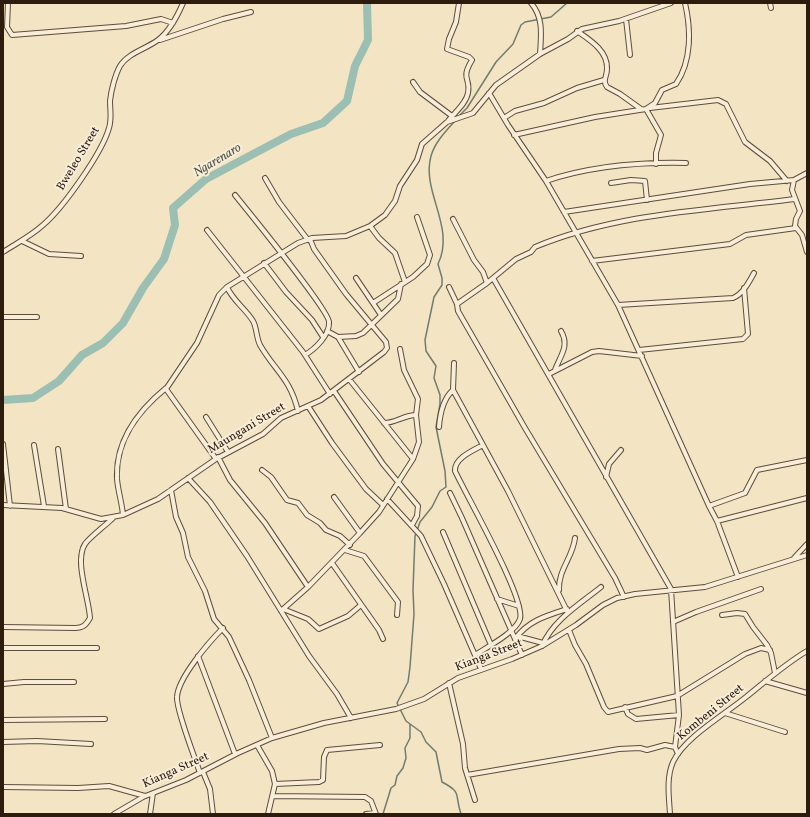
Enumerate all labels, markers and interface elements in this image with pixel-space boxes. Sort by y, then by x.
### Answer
street label: Bweleo Street [54,125,104,193]
water label: Ngarenaro [191,141,245,181]
street label: Maungani Street [206,400,288,458]
street label: Kianga Street [453,637,525,675]
street label: Kombeni Street [675,682,747,744]
street label: Kianga Street [141,750,211,792]

